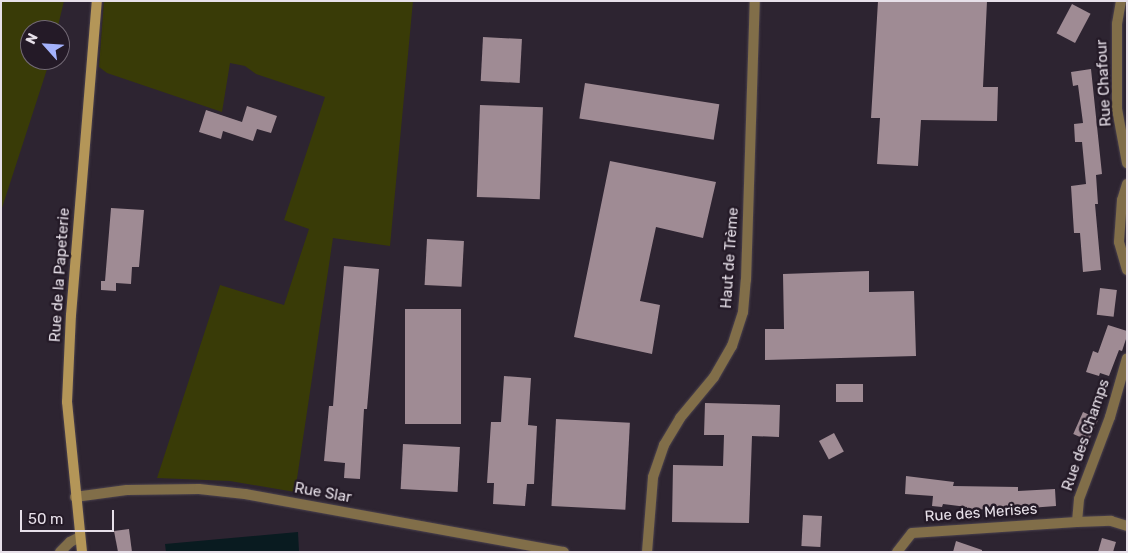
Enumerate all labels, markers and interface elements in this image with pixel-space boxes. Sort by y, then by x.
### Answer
north arrow [20,20,70,70]
text: N [22,30,42,47]
street label: Rue Chafour [1093,39,1115,127]
street label: Rue de la Papeterie [46,207,74,343]
street label: Haut de Trème [717,207,743,309]
street label: Rue des Champs [1058,377,1114,493]
street label: Rue Slar [293,479,353,507]
scale bar [22,500,116,532]
street label: Rue des Merises [924,500,1038,526]
text: 50 m [28,510,63,528]

